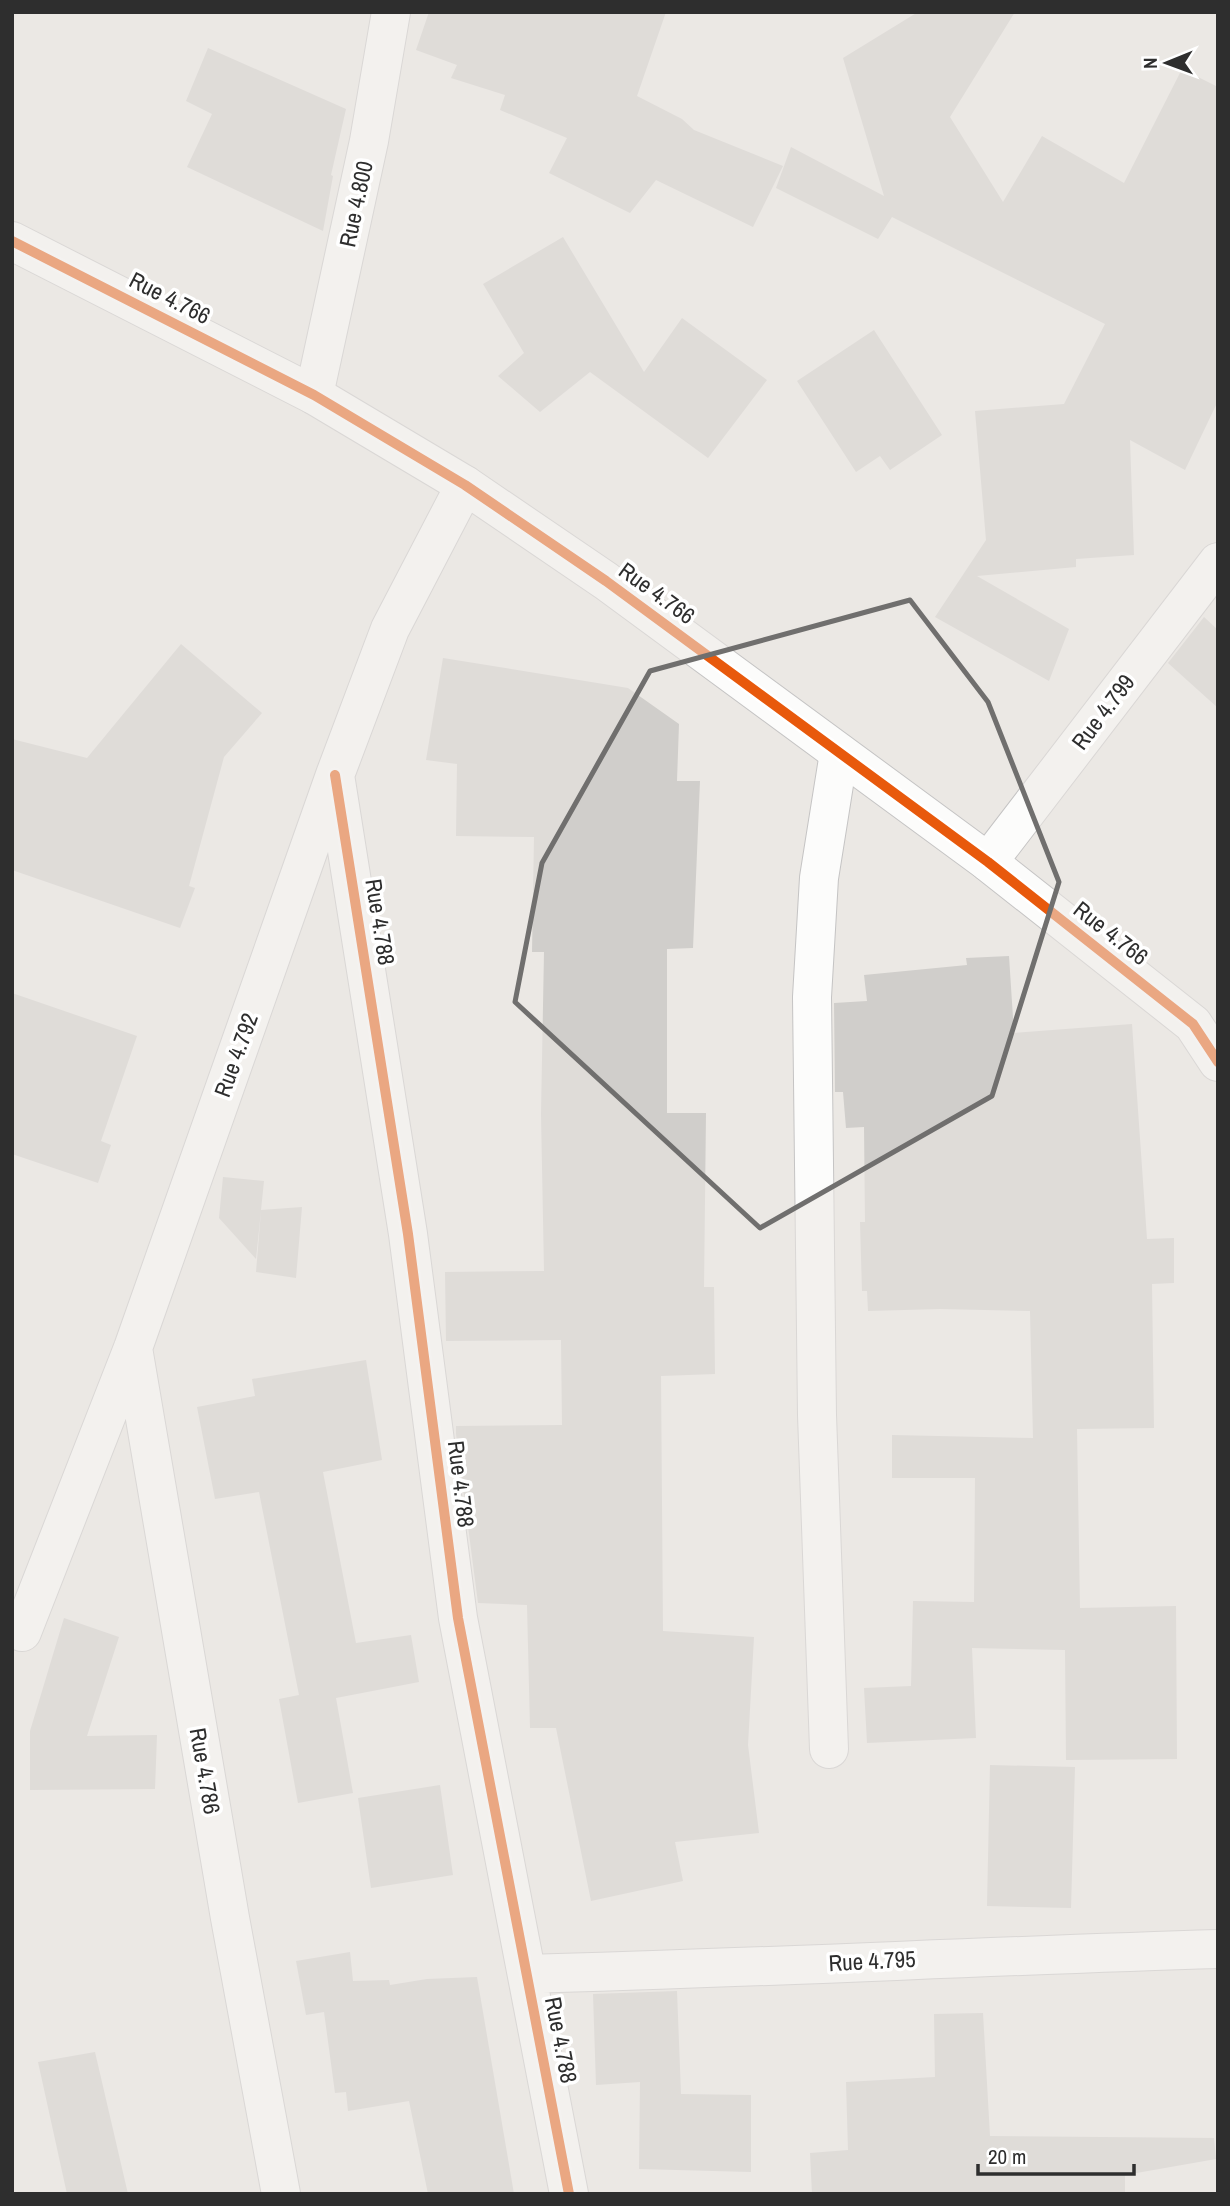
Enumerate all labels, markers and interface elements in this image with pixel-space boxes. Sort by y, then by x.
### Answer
north arrow [1132,28,1202,98]
text: N [1137,57,1163,69]
street label: Rue 4.800 [331,158,380,250]
street label: Rue 4.766 [124,264,216,331]
street label: Rue 4.766 [613,554,702,631]
street label: Rue 4.799 [1064,668,1141,756]
street label: Rue 4.788 [358,877,403,967]
street label: Rue 4.766 [1067,894,1155,972]
street label: Rue 4.792 [206,1009,265,1101]
street label: Rue 4.788 [441,1439,482,1529]
street label: Rue 4.786 [183,1725,228,1816]
street label: Rue 4.795 [828,1943,916,1978]
street label: Rue 4.788 [538,1994,585,2086]
scale bar [978,2132,1134,2176]
text: 20 m [988,2142,1026,2171]

